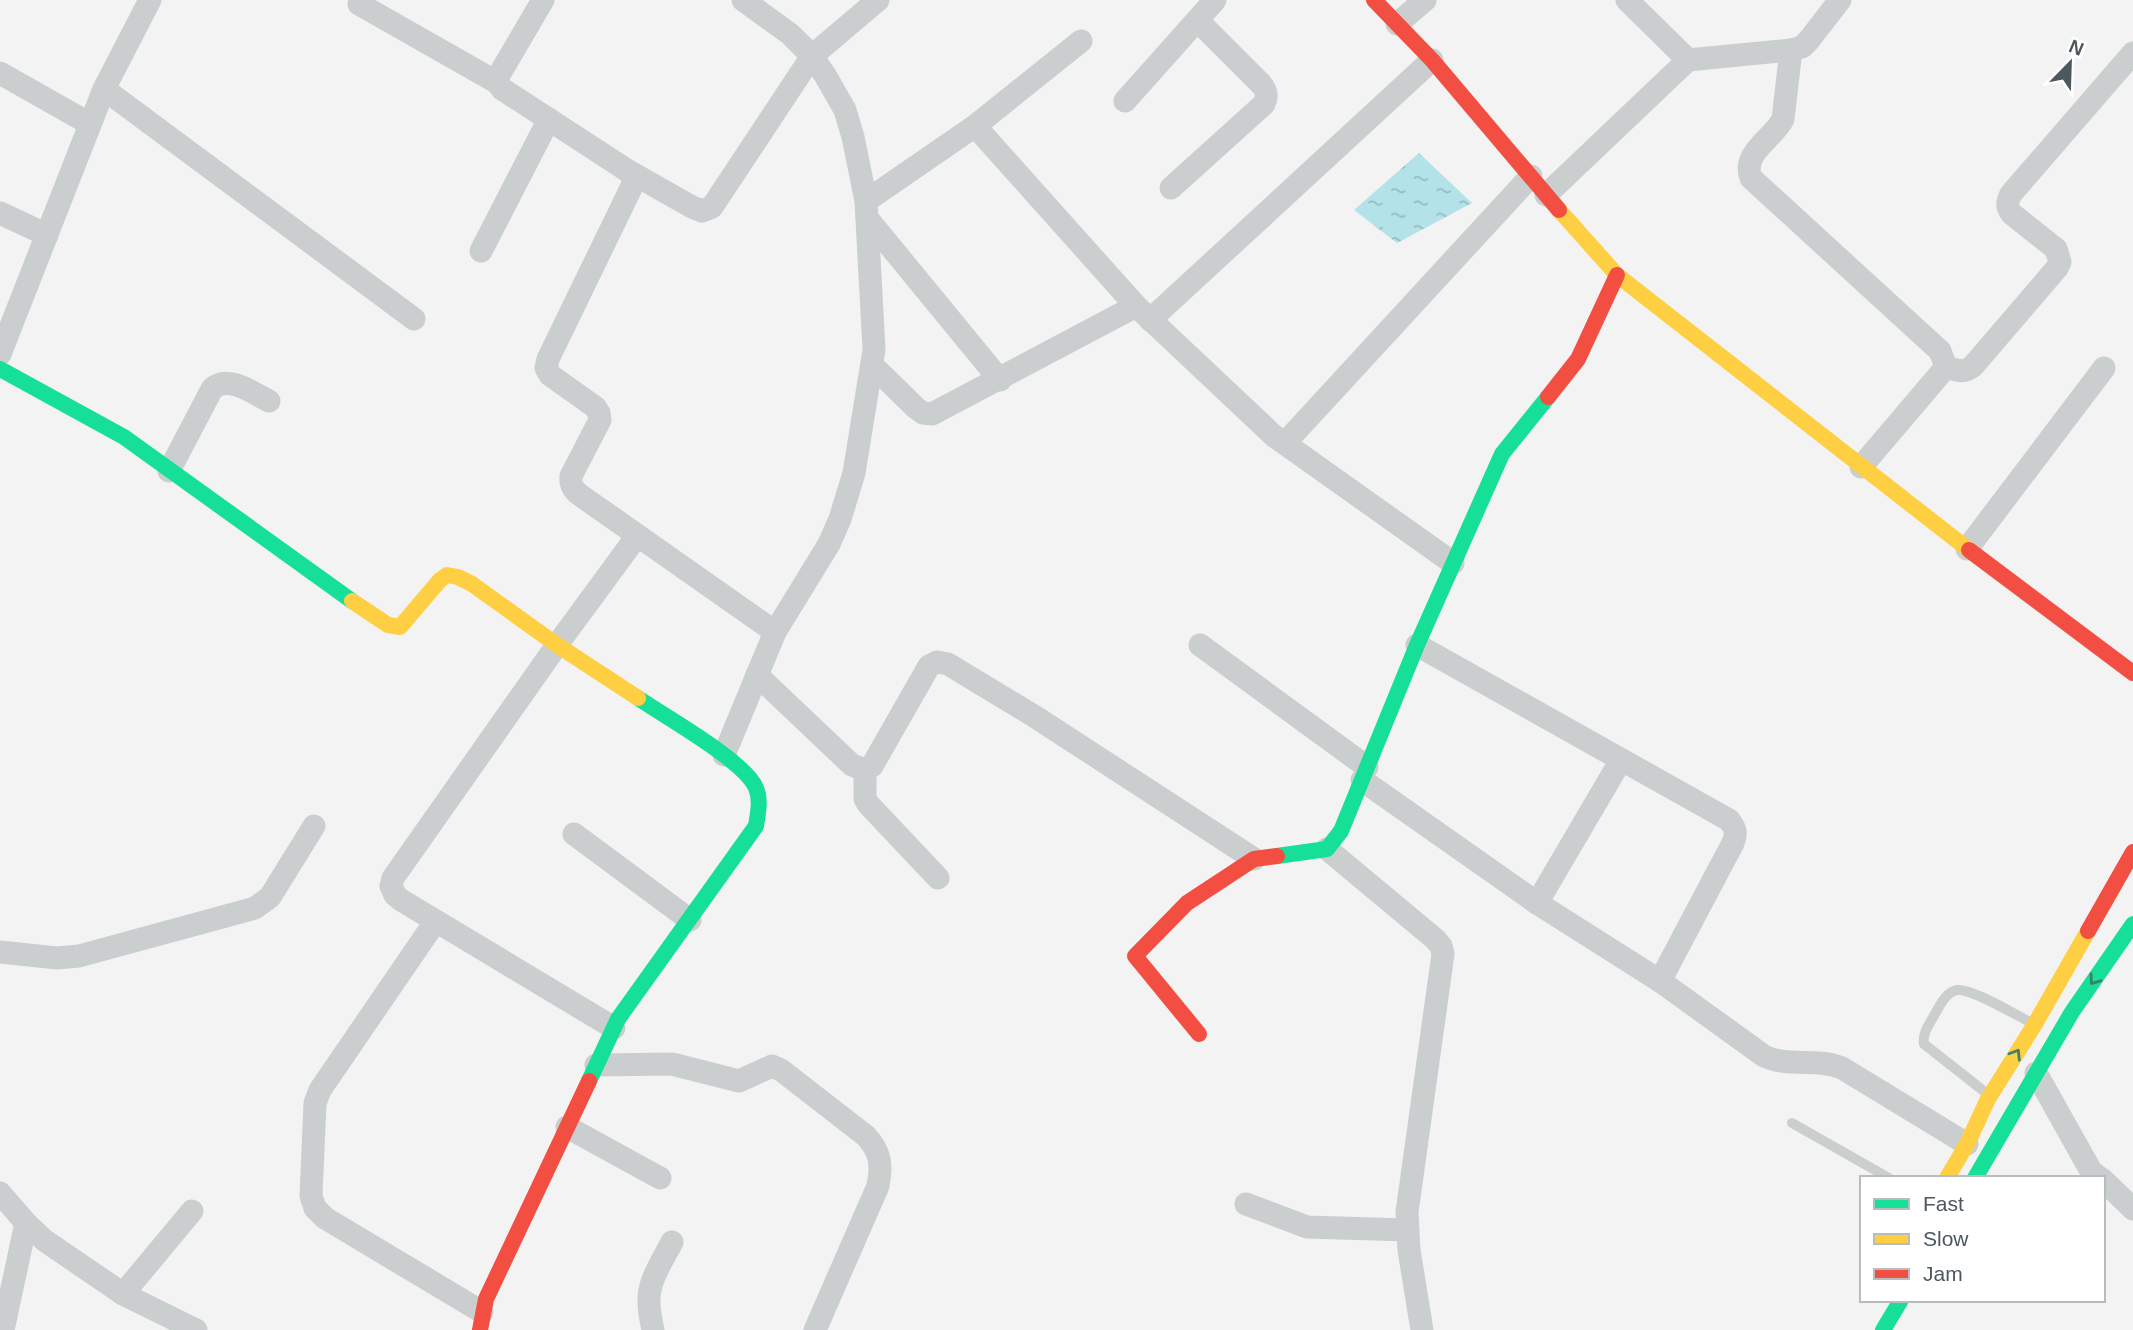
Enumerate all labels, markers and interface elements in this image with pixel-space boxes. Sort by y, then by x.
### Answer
north arrow [2035,28,2105,98]
text: N [2066,35,2087,60]
one-way arrow [2090,972,2102,985]
one-way arrow [2007,1049,2020,1062]
legend [1860,1176,2105,1302]
text: Fast [1923,1192,1964,1215]
text: Slow [1923,1227,1969,1250]
text: Jam [1923,1262,1963,1285]

